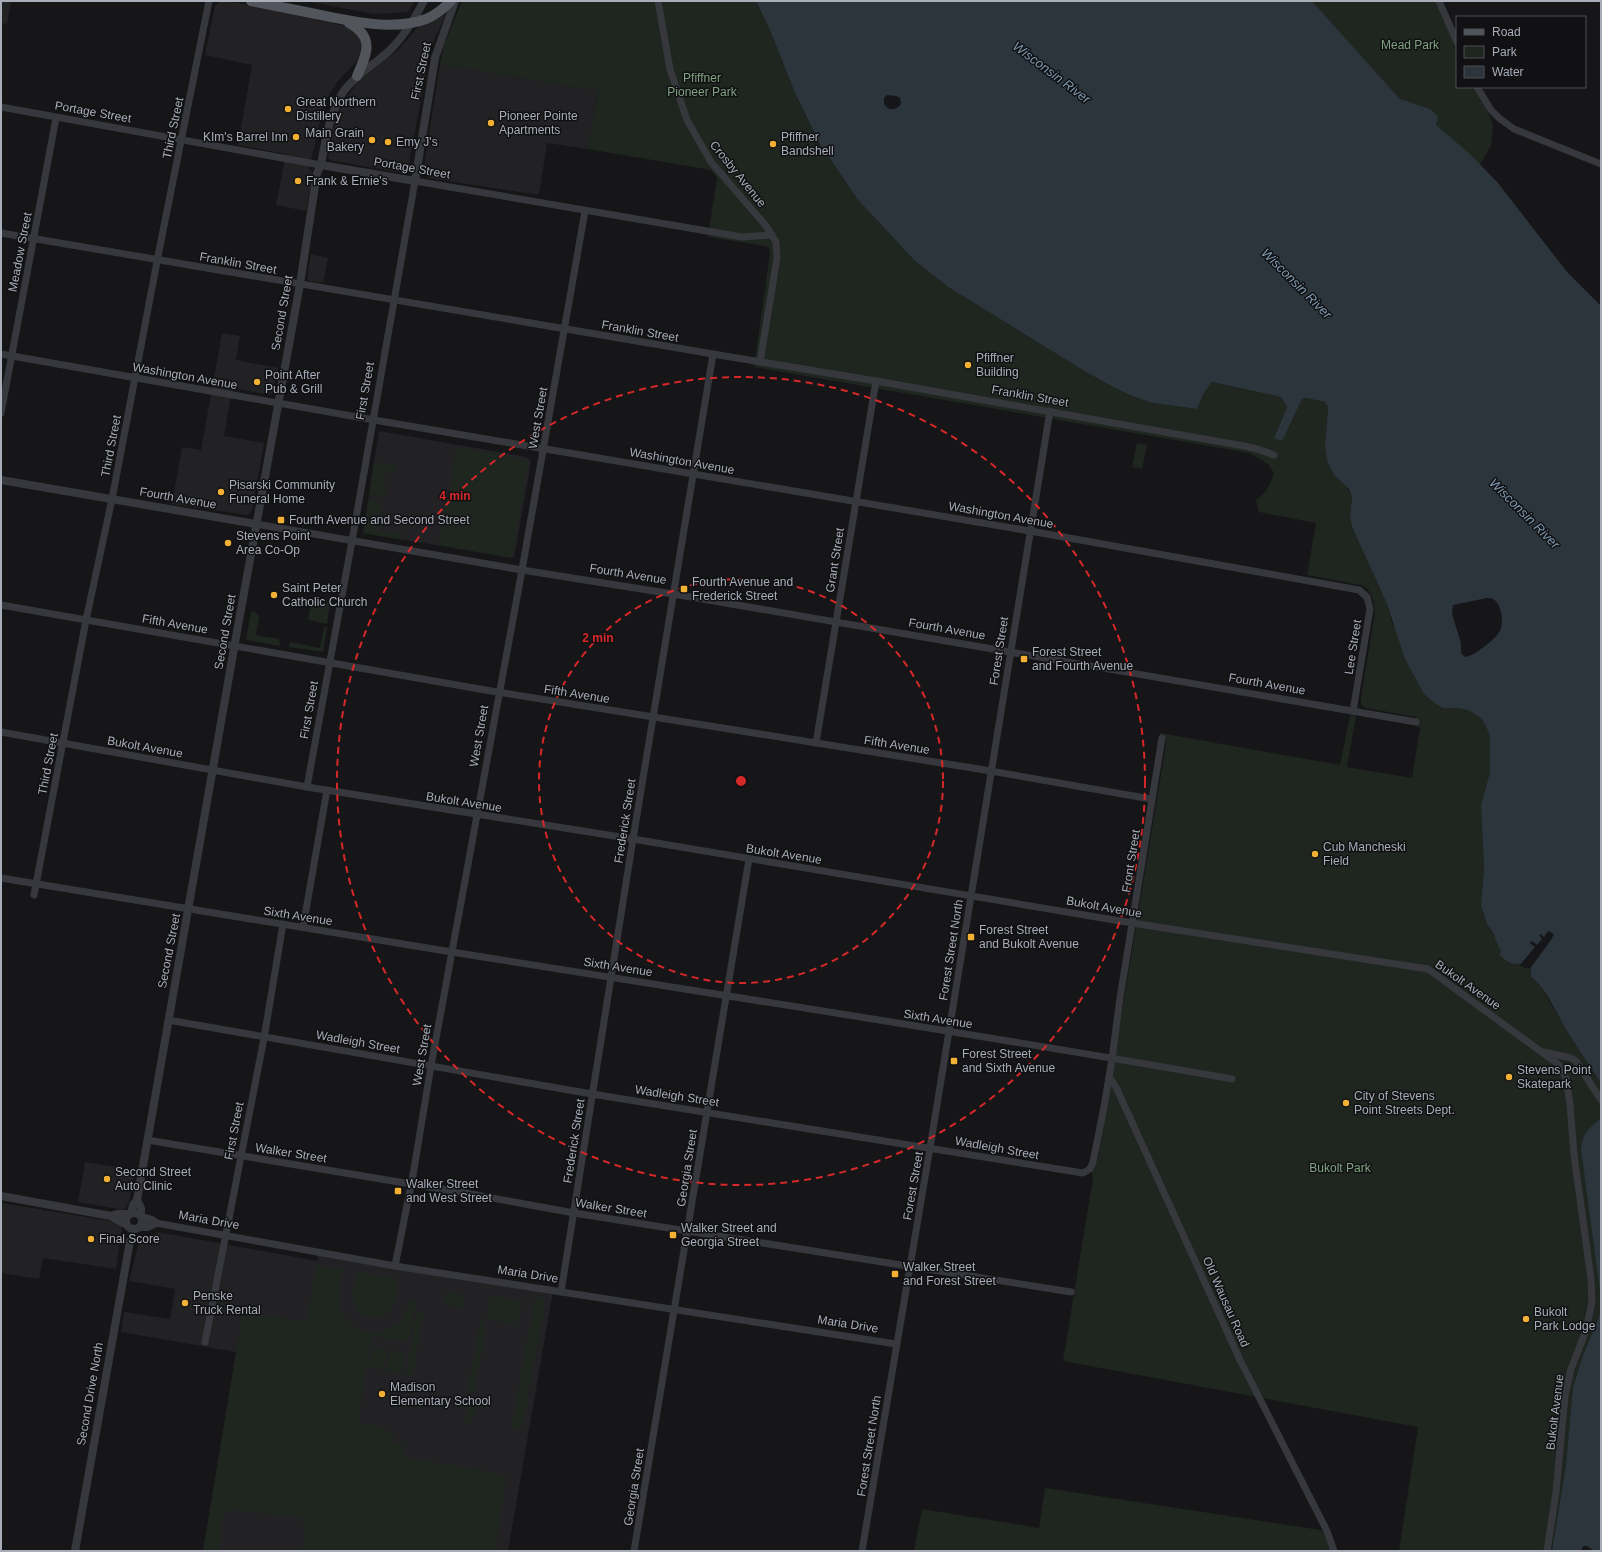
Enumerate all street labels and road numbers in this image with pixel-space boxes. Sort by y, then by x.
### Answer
street label: First Street [408,40,434,101]
street label: Third Street [160,95,187,160]
street label: Portage Street [54,98,133,126]
street label: Crosby Avenue [707,138,769,210]
street label: Portage Street [373,154,452,182]
street label: Meadow Street [5,210,35,293]
street label: Franklin Street [198,249,278,277]
street label: Second Street [269,274,296,352]
street label: Franklin Street [600,317,680,345]
street label: Washington Avenue [132,360,239,392]
street label: First Street [353,360,377,421]
street label: Franklin Street [990,382,1070,410]
street label: West Street [526,385,550,450]
street label: Third Street [98,413,124,478]
street label: Washington Avenue [629,445,736,477]
street label: Fourth Avenue [138,484,218,512]
street label: Washington Avenue [948,499,1055,531]
street label: Grant Street [823,526,847,593]
street label: Fourth Avenue [588,561,668,587]
street label: Second Street [212,593,239,671]
street label: Fifth Avenue [141,611,209,637]
street label: Fourth Avenue [907,615,987,643]
street label: Forest Street [987,615,1011,686]
street label: Lee Street [1342,618,1364,675]
street label: Fourth Avenue [1227,670,1307,698]
street label: First Street [297,679,321,740]
street label: Fifth Avenue [543,682,611,706]
street label: West Street [467,703,491,768]
street label: Third Street [35,731,61,796]
street label: Bukolt Avenue [106,733,184,761]
street label: Fifth Avenue [863,733,931,757]
street label: Frederick Street [611,777,639,864]
street label: Bukolt Avenue [425,789,503,815]
street label: Front Street [1119,828,1143,893]
street label: Bukolt Avenue [745,841,823,867]
street label: Bukolt Avenue [1065,893,1143,921]
street label: Forest Street North [936,899,966,1001]
street label: Sixth Avenue [262,904,334,928]
street label: Second Street [155,912,183,990]
street label: Sixth Avenue [582,955,654,979]
street label: Bukolt Avenue [1433,957,1504,1013]
street label: Sixth Avenue [902,1007,974,1031]
street label: West Street [410,1022,434,1087]
street label: Wadleigh Street [315,1028,402,1056]
street label: Wadleigh Street [634,1082,721,1110]
street label: Frederick Street [560,1097,588,1184]
street label: First Street [222,1100,247,1161]
street label: Georgia Street [674,1128,700,1208]
street label: Wadleigh Street [954,1134,1041,1162]
street label: Walker Street [254,1140,328,1166]
street label: Forest Street [900,1150,926,1221]
street label: Walker Street [574,1195,648,1221]
street label: Maria Drive [178,1208,241,1232]
street label: Old Wausau Road [1200,1255,1252,1349]
street label: Maria Drive [497,1262,560,1286]
street label: Maria Drive [817,1312,880,1336]
street label: Second Drive North [74,1341,106,1447]
street label: Bukolt Avenue [1543,1373,1567,1451]
street label: Forest Street North [854,1395,884,1497]
street label: Georgia Street [621,1447,647,1527]

